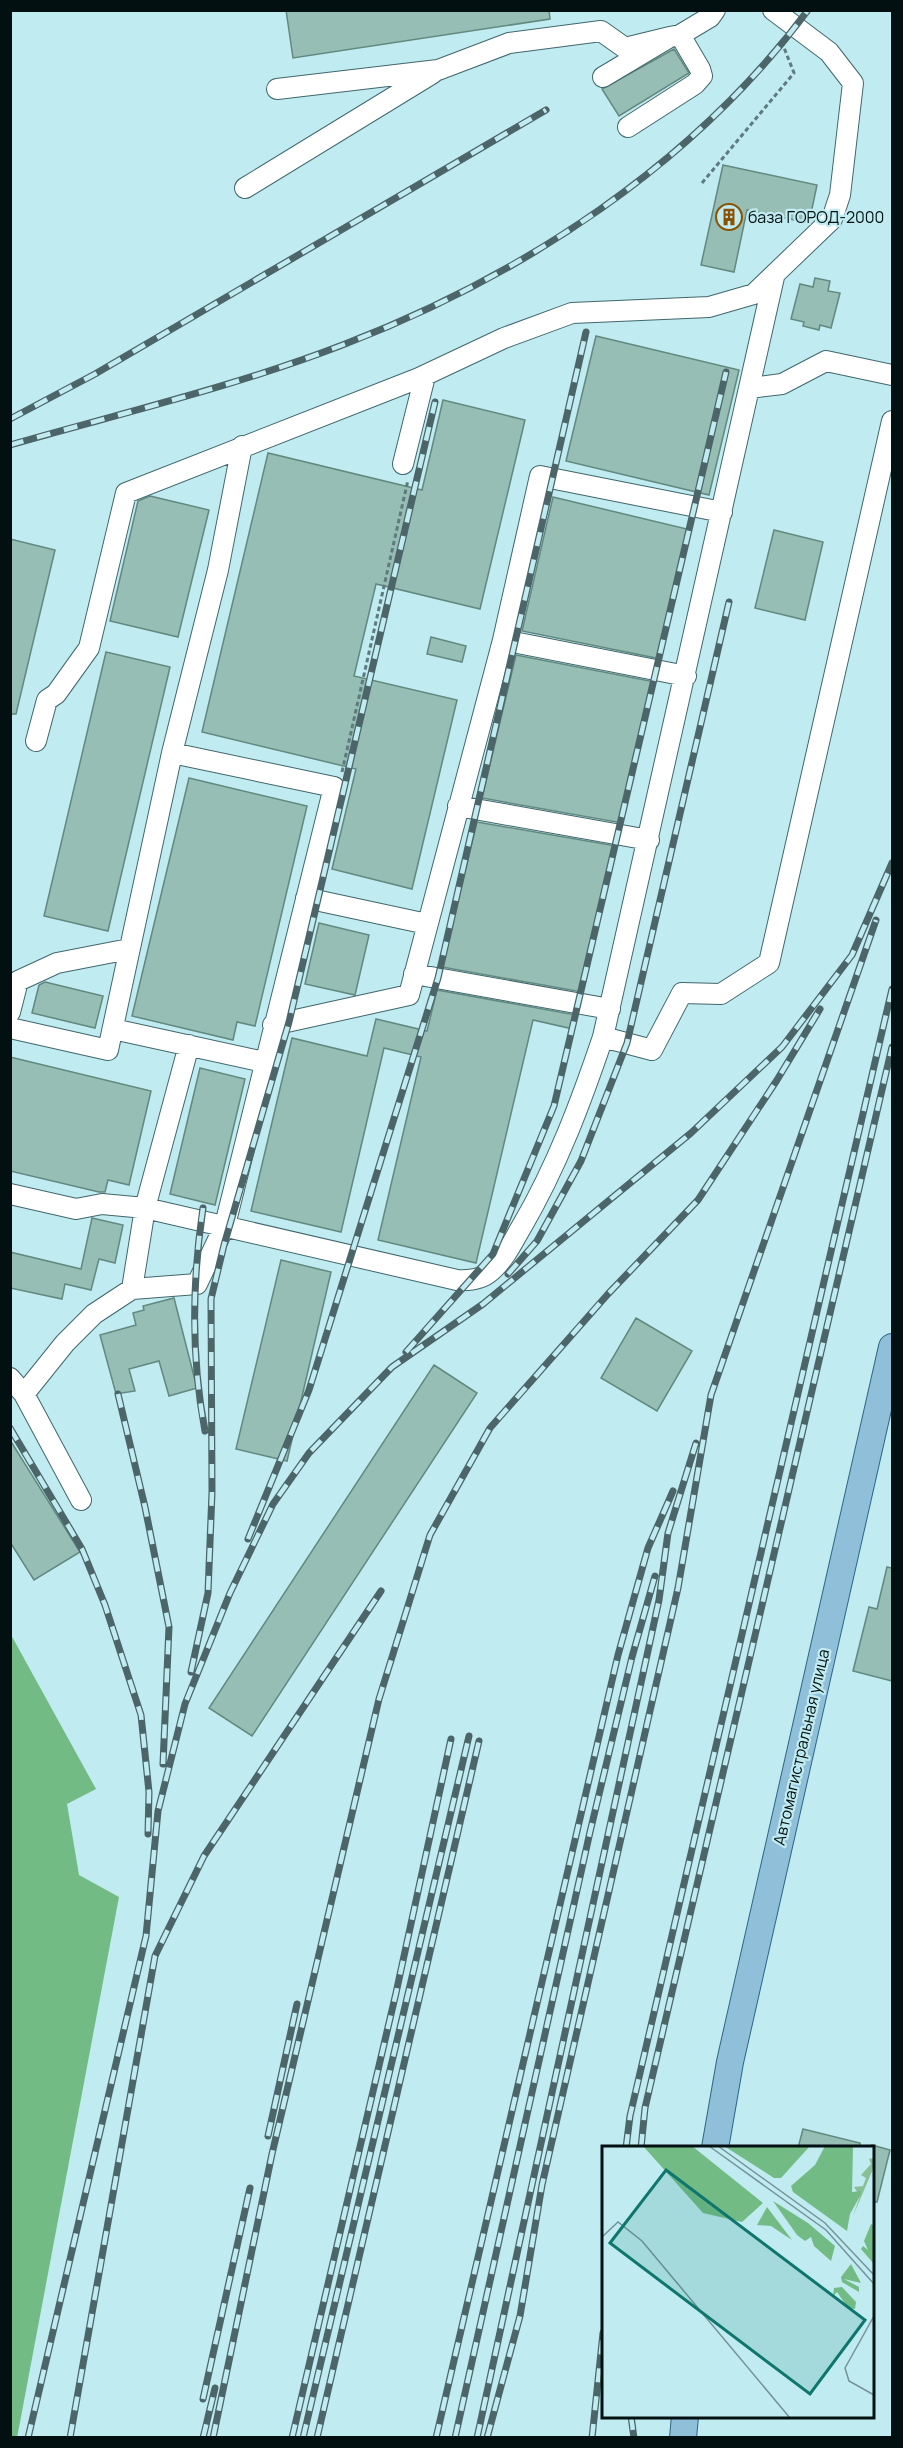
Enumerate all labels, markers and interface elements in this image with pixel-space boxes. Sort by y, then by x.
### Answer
building icon: база ГОРОД-2000 [714,202,744,232]
place label: база ГОРОД-2000 [748,206,884,228]
street label: Автомагистральная улица [768,1647,834,1847]
inset map [602,2146,873,2418]

